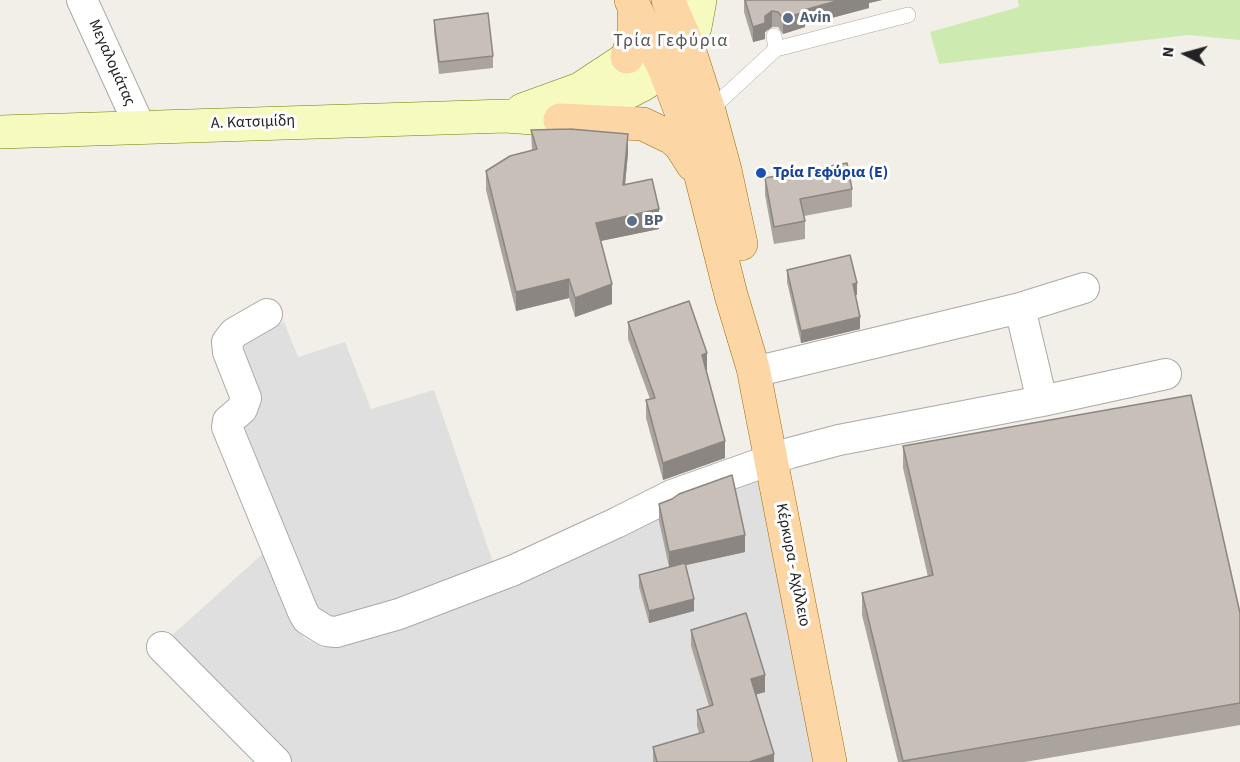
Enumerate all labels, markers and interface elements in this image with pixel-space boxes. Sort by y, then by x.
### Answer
place label: Avin [800,8,831,28]
marker: Avin [781,11,795,25]
street label: Μεγαλομάτας [83,17,139,109]
north arrow [1156,24,1216,84]
district label: Τρία Γεφύρια [613,31,729,53]
text: N [1157,46,1180,59]
street label: Α. Κατσιμίδη [211,112,295,134]
place label: Τρία Γεφύρια (E) [773,163,888,183]
marker: Τρία Γεφύρια (E) [754,166,768,180]
place label: BP [644,211,663,231]
marker: BP [625,214,639,228]
street label: Κέρκυρα - Αχίλλειο [771,502,813,628]

